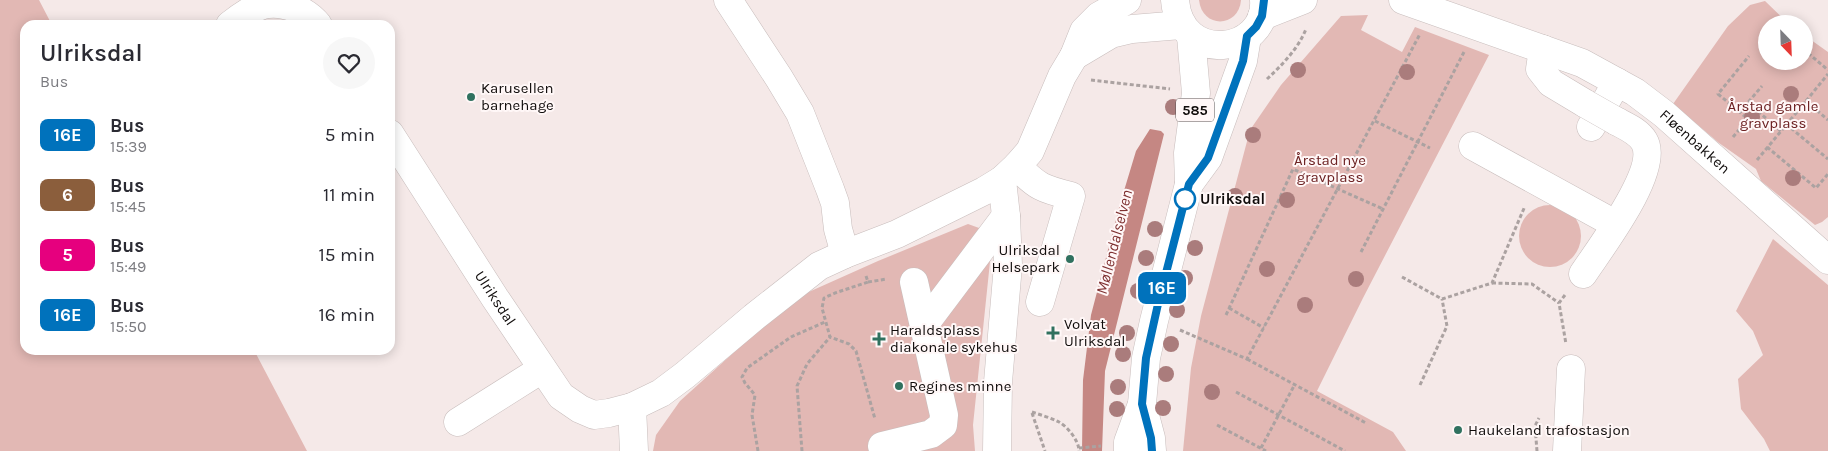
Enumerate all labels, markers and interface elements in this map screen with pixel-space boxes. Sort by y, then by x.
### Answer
north arrow [1758,15,1812,70]
map controls [1758,15,1813,70]
button: heart [323,37,375,89]
text: Ulriksdal [40,39,143,67]
text: Bus [40,72,68,91]
place label: Karusellen barnehage [481,79,554,114]
marker: Karusellen barnehage [465,91,477,103]
park label: Årstad gamle gravplass [1728,97,1818,132]
road number: 585 [1176,98,1214,122]
street label: Fløenbakken [1656,106,1734,177]
text: Bus [110,115,144,137]
text: 16E [54,124,81,146]
text: 5 min [325,124,375,146]
text: 15:39 [110,137,147,156]
park label: Årstad nye gravplass [1294,151,1366,186]
text: Bus [110,175,144,197]
text: 6 [62,184,73,206]
text: 11 min [323,184,375,206]
water label: Møllendalselven [1092,188,1136,296]
marker: Ulriksdal [1174,188,1196,210]
place label: Ulriksdal [1200,190,1265,208]
text: 15:45 [110,197,146,216]
text: Bus [110,235,144,257]
place label: Ulriksdal Helsepark [992,241,1060,276]
text: 5 [62,244,73,266]
text: 15 min [319,244,375,266]
marker: Ulriksdal Helsepark [1064,253,1076,265]
text: 15:49 [110,257,146,276]
street label: Ulriksdal [471,267,520,329]
line badge: 16E [1133,272,1191,304]
text: 16E [1148,277,1176,299]
text: Bus [110,295,144,317]
text: 16E [54,304,81,326]
text: 16 min [318,304,375,326]
place label: Volvat Ulriksdal [1064,315,1126,350]
text: 15:50 [110,317,147,336]
place label: Haraldsplass diakonale sykehus [890,321,1018,356]
marker: Volvat Ulriksdal [1046,326,1060,340]
marker: Haraldsplass diakonale sykehus [872,332,886,346]
place label: Regines minne [909,377,1011,395]
marker: Regines minne [893,380,905,392]
place label: Haukeland trafostasjon [1468,421,1630,439]
marker: Haukeland trafostasjon [1452,424,1464,436]

